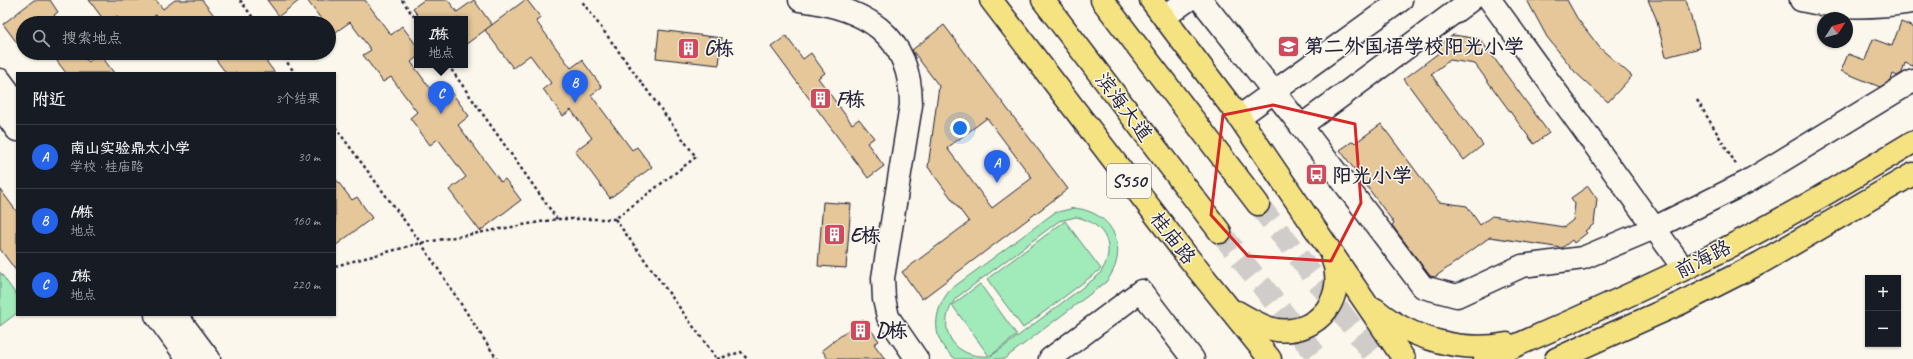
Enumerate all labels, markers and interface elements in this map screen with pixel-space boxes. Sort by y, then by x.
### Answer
north arrow [1817,12,1853,48]
search box [16,16,336,60]
popup [414,16,468,68]
text: I栋 [428,25,449,44]
icon: search [30,27,52,49]
text: 搜索地点 [62,29,122,48]
school or university icon: 第二外国语学校阳光小学 [1275,33,1301,59]
place label: 第二外国语学校阳光小学 [1304,34,1524,59]
building icon: G栋 [676,35,702,61]
place label: G栋 [704,36,734,61]
text: 地点 [428,45,454,61]
street label: 滨海大道 [1090,68,1158,146]
pin: B [562,70,588,103]
pin: C [428,81,454,114]
building icon: F栋 [808,86,834,112]
place label: F栋 [836,87,865,112]
text: 附近 [32,89,66,110]
text: 3个结果 [275,91,320,107]
your location [950,118,970,138]
text: 南山实验鼎太小学 [70,139,190,158]
text: A [42,149,48,165]
text: 30 m [298,149,320,165]
pin: A [984,150,1010,183]
text: 学校 · 桂庙路 [70,159,144,175]
bus stop icon: 阳光小学 [1304,162,1330,188]
place label: 阳光小学 [1332,163,1412,188]
road number: S550 [1107,164,1151,198]
text: H栋 [70,203,94,222]
street label: 桂庙路 [1145,207,1202,270]
text: B [42,213,48,229]
text: 160 m [292,213,320,229]
building icon: E栋 [822,222,848,248]
text: 地点 [70,223,96,239]
place label: E栋 [850,223,881,248]
street label: 前海路 [1671,234,1736,284]
text: I栋 [70,267,91,286]
map controls [1865,275,1901,347]
button: + [1865,275,1901,311]
text: C [42,277,48,293]
text: 220 m [292,277,320,293]
text: 地点 [70,287,96,303]
button: − [1865,311,1901,347]
building icon: D栋 [847,317,873,343]
place label: D栋 [876,318,908,343]

